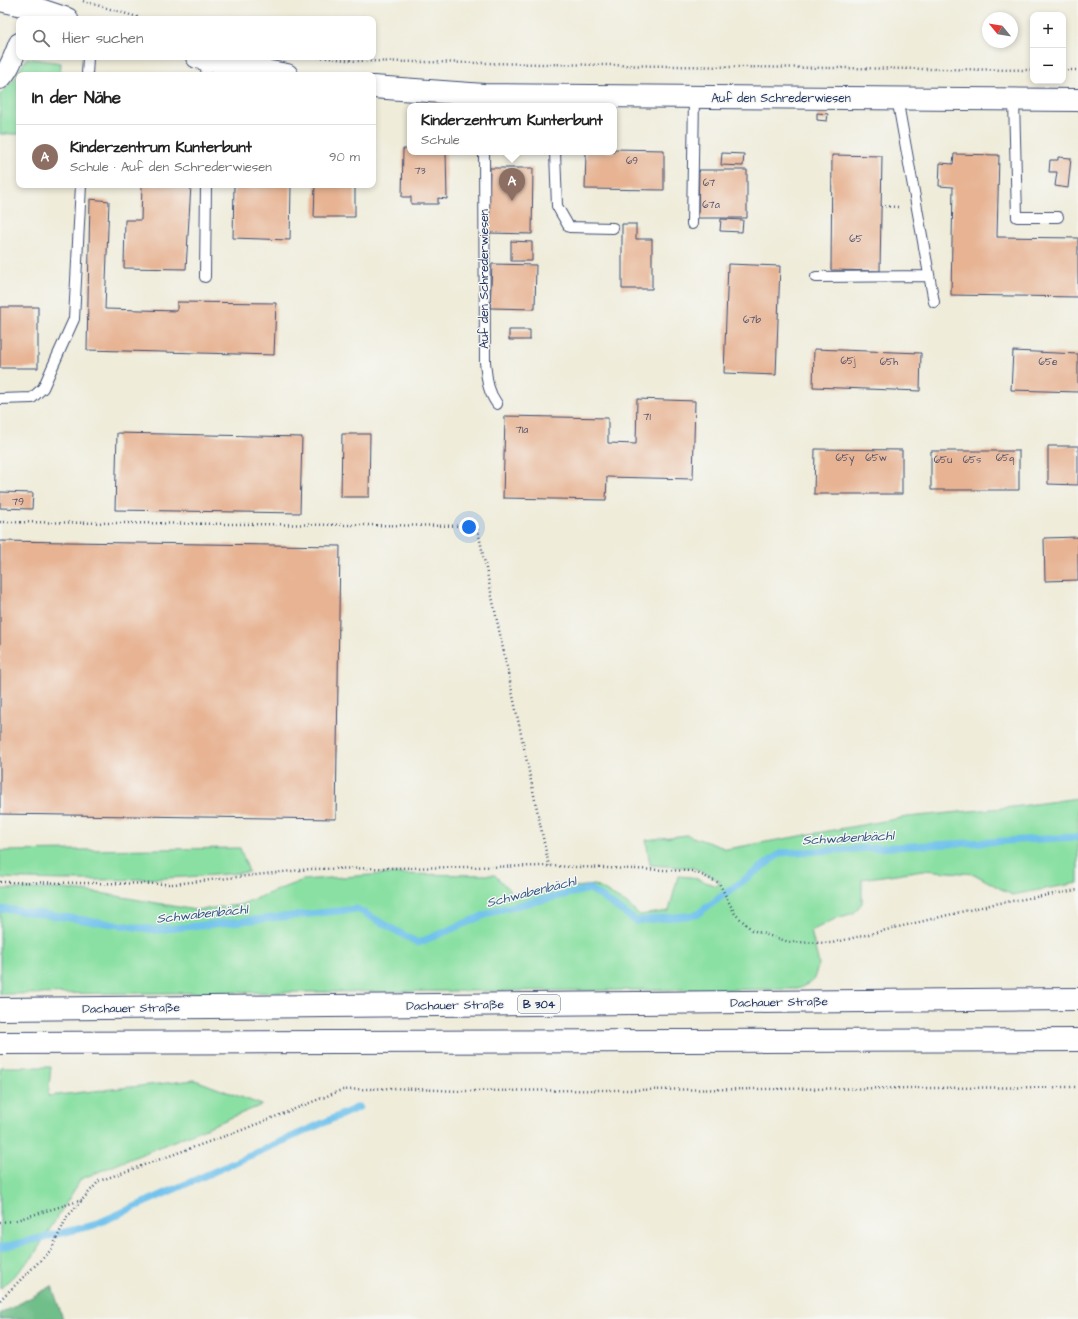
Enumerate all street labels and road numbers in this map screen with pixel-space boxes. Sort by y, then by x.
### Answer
street label: Auf den Schrederwiesen [711,90,851,107]
street label: Auf den Schrederwiesen [476,209,493,349]
street label: Dachauer Straße [730,993,829,1012]
road number: B 304 [518,995,560,1013]
street label: Dachauer Straße [406,996,505,1015]
street label: Dachauer Straße [82,999,181,1018]

